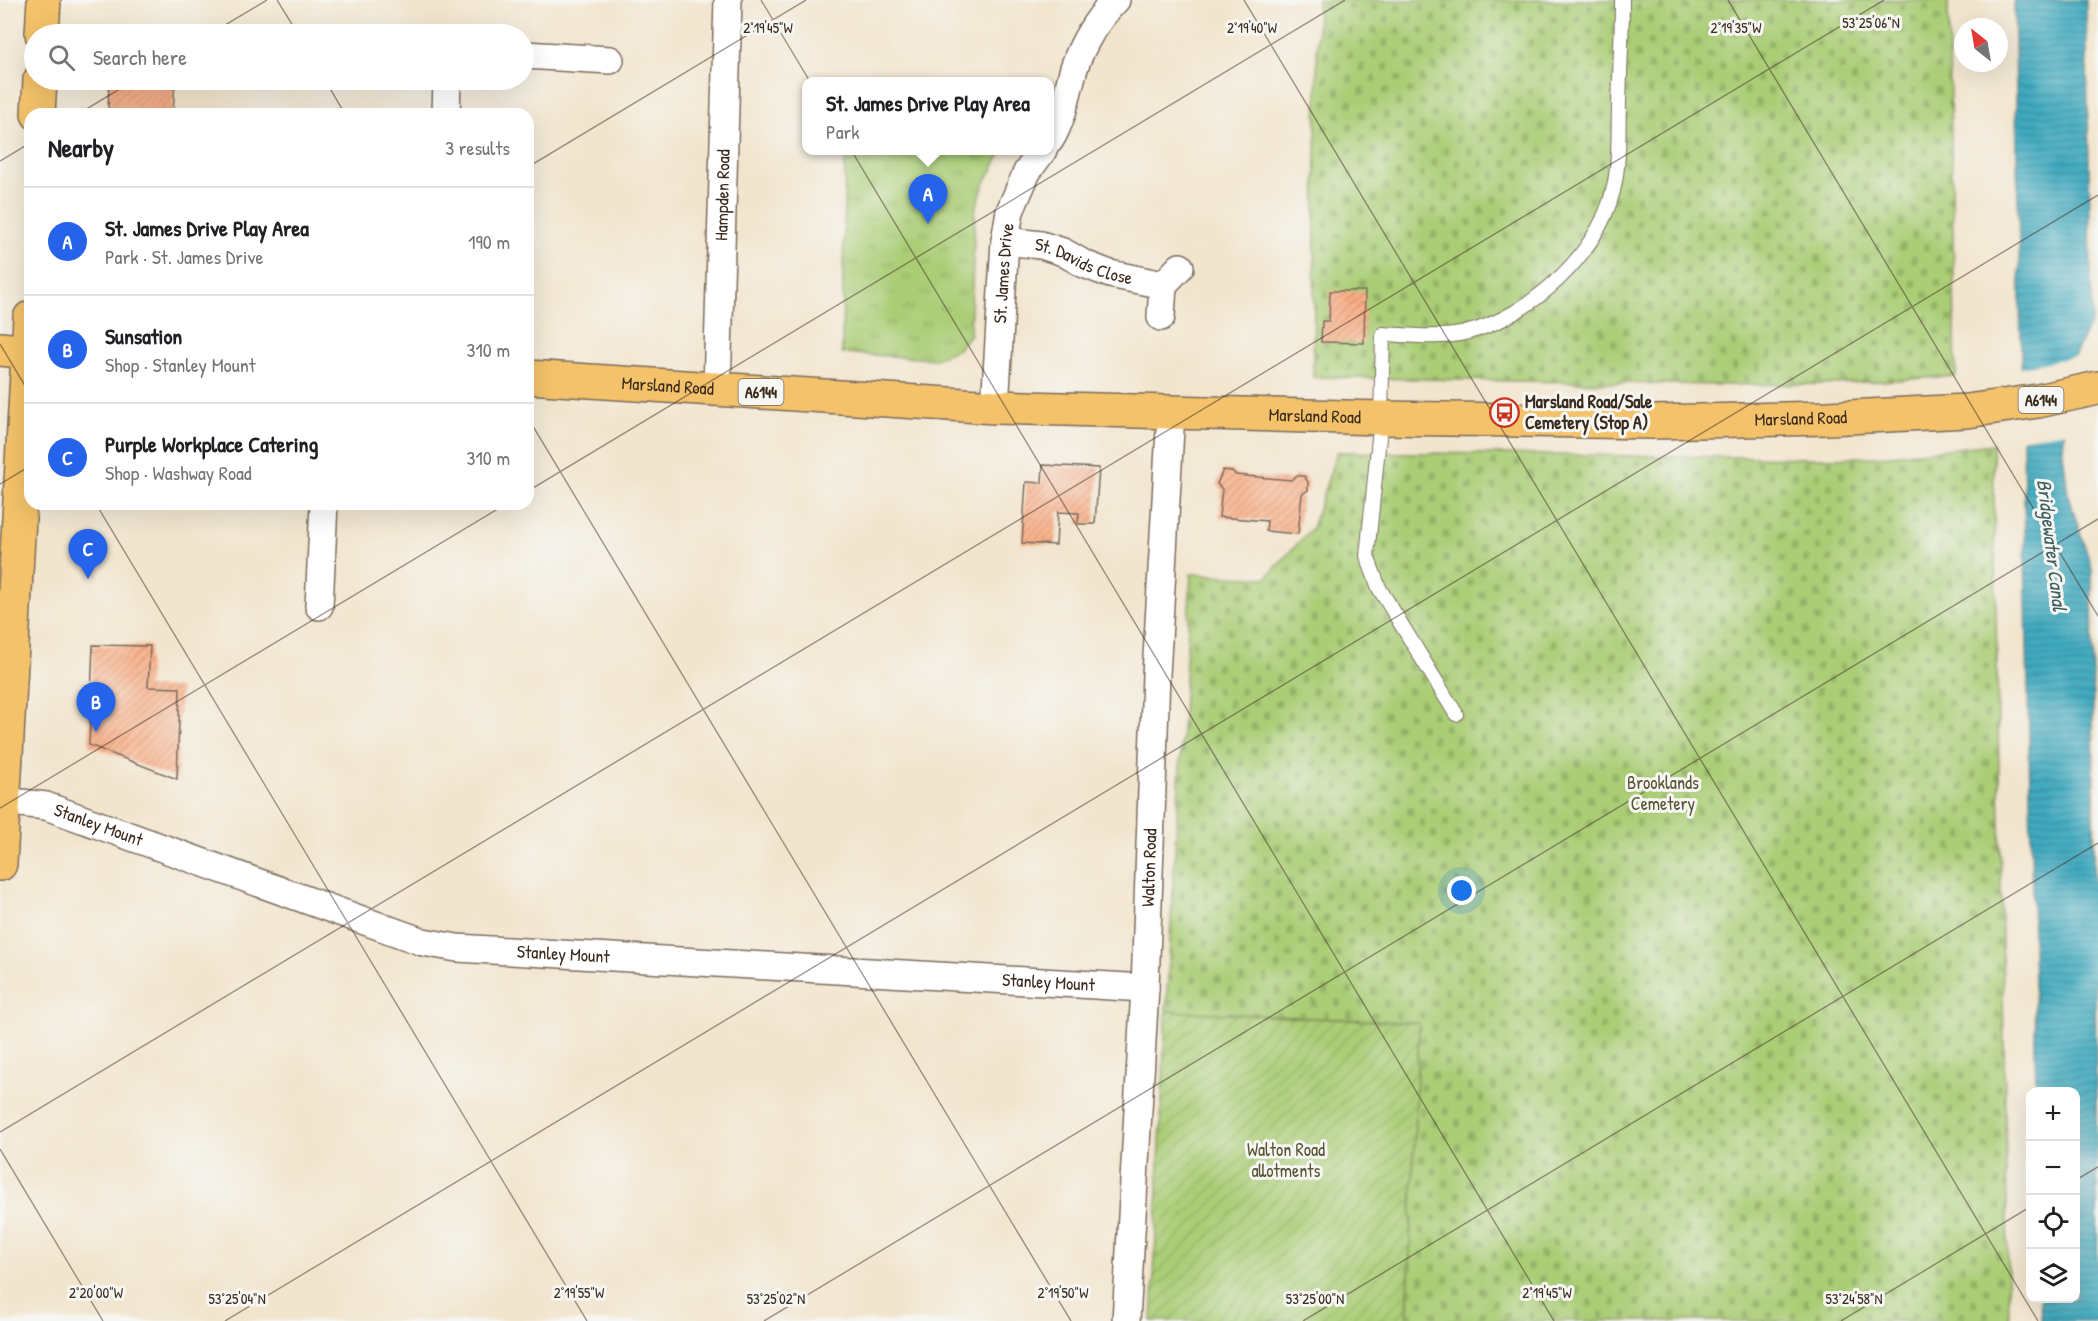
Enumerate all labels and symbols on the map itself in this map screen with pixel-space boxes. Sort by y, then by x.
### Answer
text: 53°25'06"N [1842,12,1900,33]
text: 2°19'45"W [743,17,794,38]
text: 2°19'40"W [1227,17,1278,38]
text: 2°19'35"W [1711,17,1762,38]
north arrow [1954,18,2008,72]
street label: Hampden Road [708,149,736,241]
pin: A [908,174,948,224]
street label: St. James Drive [987,221,1020,324]
street label: St. Davids Close [1034,231,1135,290]
street label: Marsland Road [621,370,715,401]
road number: A6144 [738,379,783,405]
road number: A6144 [2018,387,2064,413]
place label: Marsland Road/Sale Cemetery (Stop A) [1525,389,1653,436]
bus stop icon: Marsland Road/Sale Cemetery (Stop A) [1488,396,1520,428]
street label: Marsland Road [1268,402,1361,429]
street label: Marsland Road [1754,404,1848,432]
water label: Bridgewater Canal [2030,478,2074,614]
pin: C [68,530,107,579]
pin: B [76,682,116,732]
park label: Brooklands Cemetery [1627,770,1699,816]
street label: Stanley Mount [51,797,147,852]
street label: Walton Road [1135,828,1163,907]
your location [1447,876,1476,905]
street label: Stanley Mount [516,939,611,969]
street label: Stanley Mount [1001,967,1096,997]
park label: Walton Road allotments [1247,1137,1325,1183]
text: 2°20'00"W [69,1282,124,1303]
text: 2°19'55"W [554,1282,605,1303]
text: 2°19'50"W [1038,1282,1089,1303]
text: 2°19'45"W [1522,1282,1573,1303]
text: 53°25'04"N [208,1288,266,1309]
text: 53°25'02"N [747,1288,805,1309]
text: 53°25'00"N [1286,1288,1344,1309]
text: 53°24'58"N [1825,1288,1883,1309]

